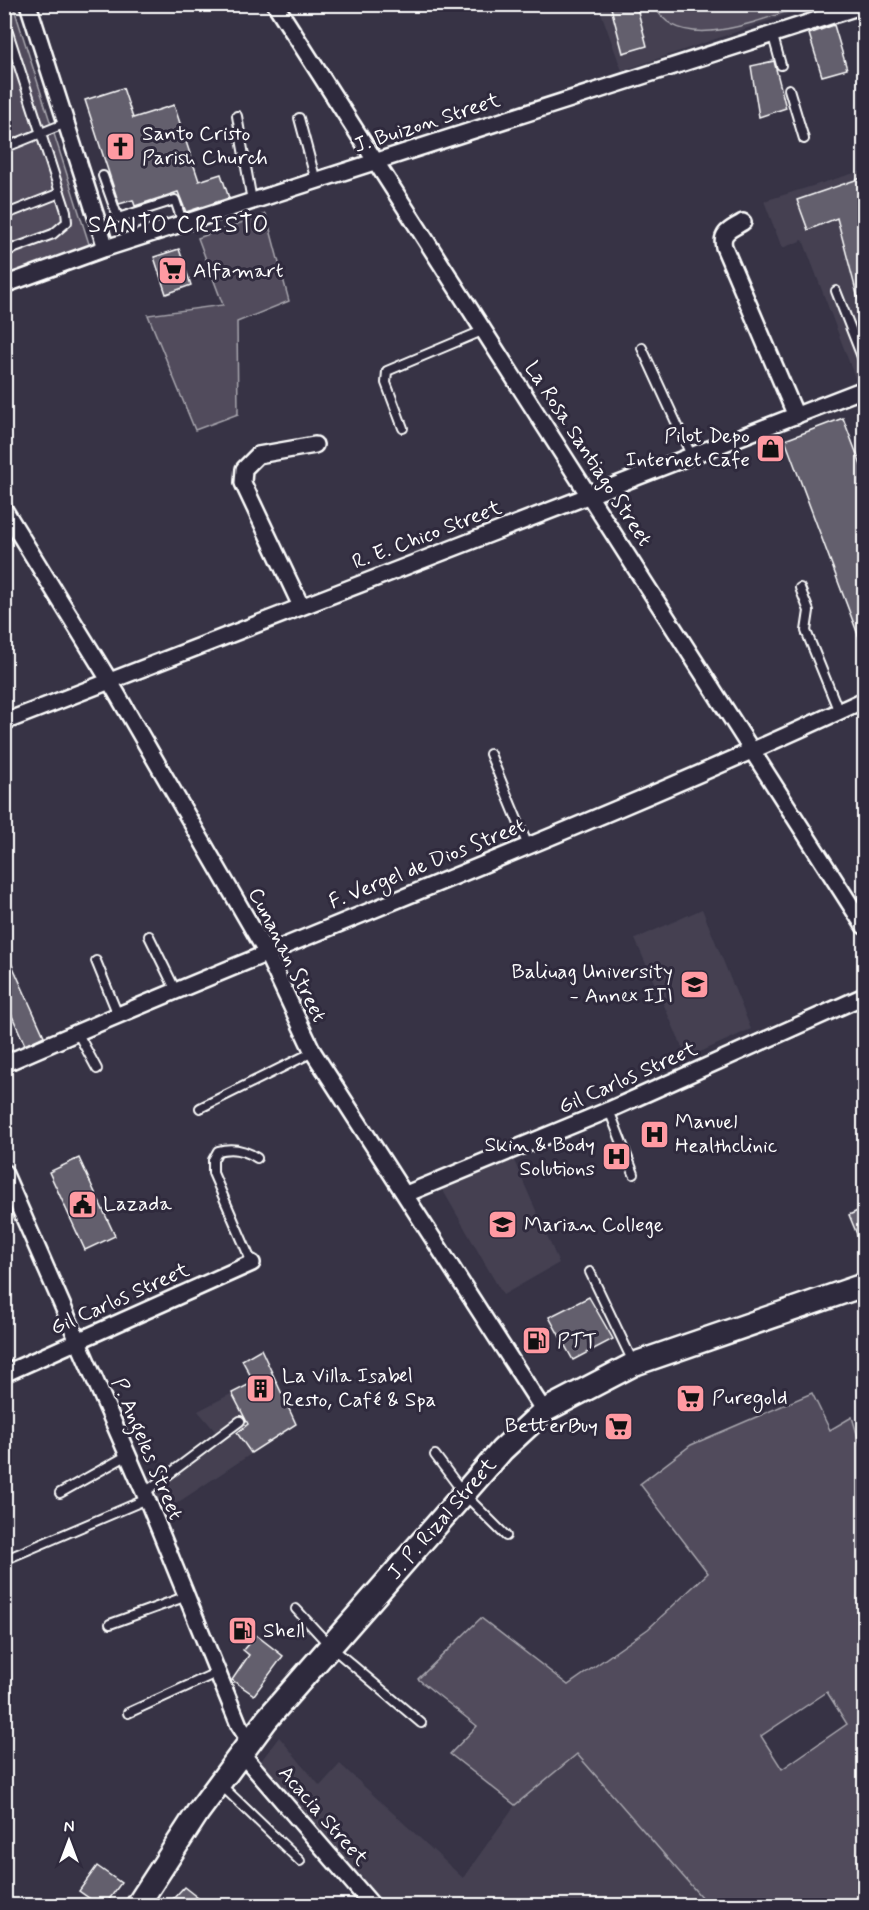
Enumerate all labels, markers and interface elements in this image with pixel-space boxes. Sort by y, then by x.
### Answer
street label: J. Buizon Street [350,86,504,160]
place label: Santo Cristo Parish Church [142,120,268,172]
church icon: Santo Cristo Parish Church [105,130,137,162]
district label: SANTO CRISTO [88,210,270,241]
supermarket icon: Alfamart [156,255,188,287]
place label: Alfamart [193,257,284,285]
street label: La Rosa Santiago Street [518,356,658,552]
place label: Pilot Depo Internet Cafe [625,422,750,474]
shop icon: Pilot Depo Internet Cafe [755,432,787,464]
street label: R. E. Chico Street [348,493,506,576]
street label: F. Vergel de Dios Street [325,812,530,917]
street label: Cunanan Street [241,883,333,1027]
place label: Baliuag University - Annex III [512,958,673,1010]
school or university icon: Baliuag University - Annex III [678,968,710,1000]
street label: Gil Carlos Street [554,1035,702,1121]
place label: Manuel Healthclinic [675,1108,778,1160]
hospital icon: Manuel Healthclinic [638,1118,670,1150]
place label: Skin & Body Solutions [484,1131,595,1183]
hospital icon: Skin & Body Solutions [600,1141,632,1173]
public building icon: Lazada [66,1188,98,1220]
place label: Lazada [103,1190,172,1218]
school or university icon: Marian College [487,1209,519,1241]
place label: Marian College [524,1211,664,1239]
street label: Gil Carlos Street [46,1256,194,1342]
fuel station icon: PTT [520,1325,552,1357]
place label: PTT [557,1327,597,1355]
place label: La Villa Isabel Resto, Café & Spa [282,1362,436,1414]
building icon: La Villa Isabel Resto, Café & Spa [245,1372,277,1404]
street label: P. Angeles Street [103,1374,190,1525]
supermarket icon: Puregold [675,1382,707,1414]
place label: Puregold [712,1384,788,1413]
supermarket icon: BetterBuy [603,1410,635,1442]
place label: BetterBuy [505,1412,598,1440]
street label: J. P. Rizal Street [381,1451,503,1586]
fuel station icon: Shell [226,1615,258,1647]
place label: Shell [263,1617,305,1645]
street label: Acacia Street [272,1760,375,1873]
north arrow [39,1811,99,1871]
text: N [64,1817,74,1838]

